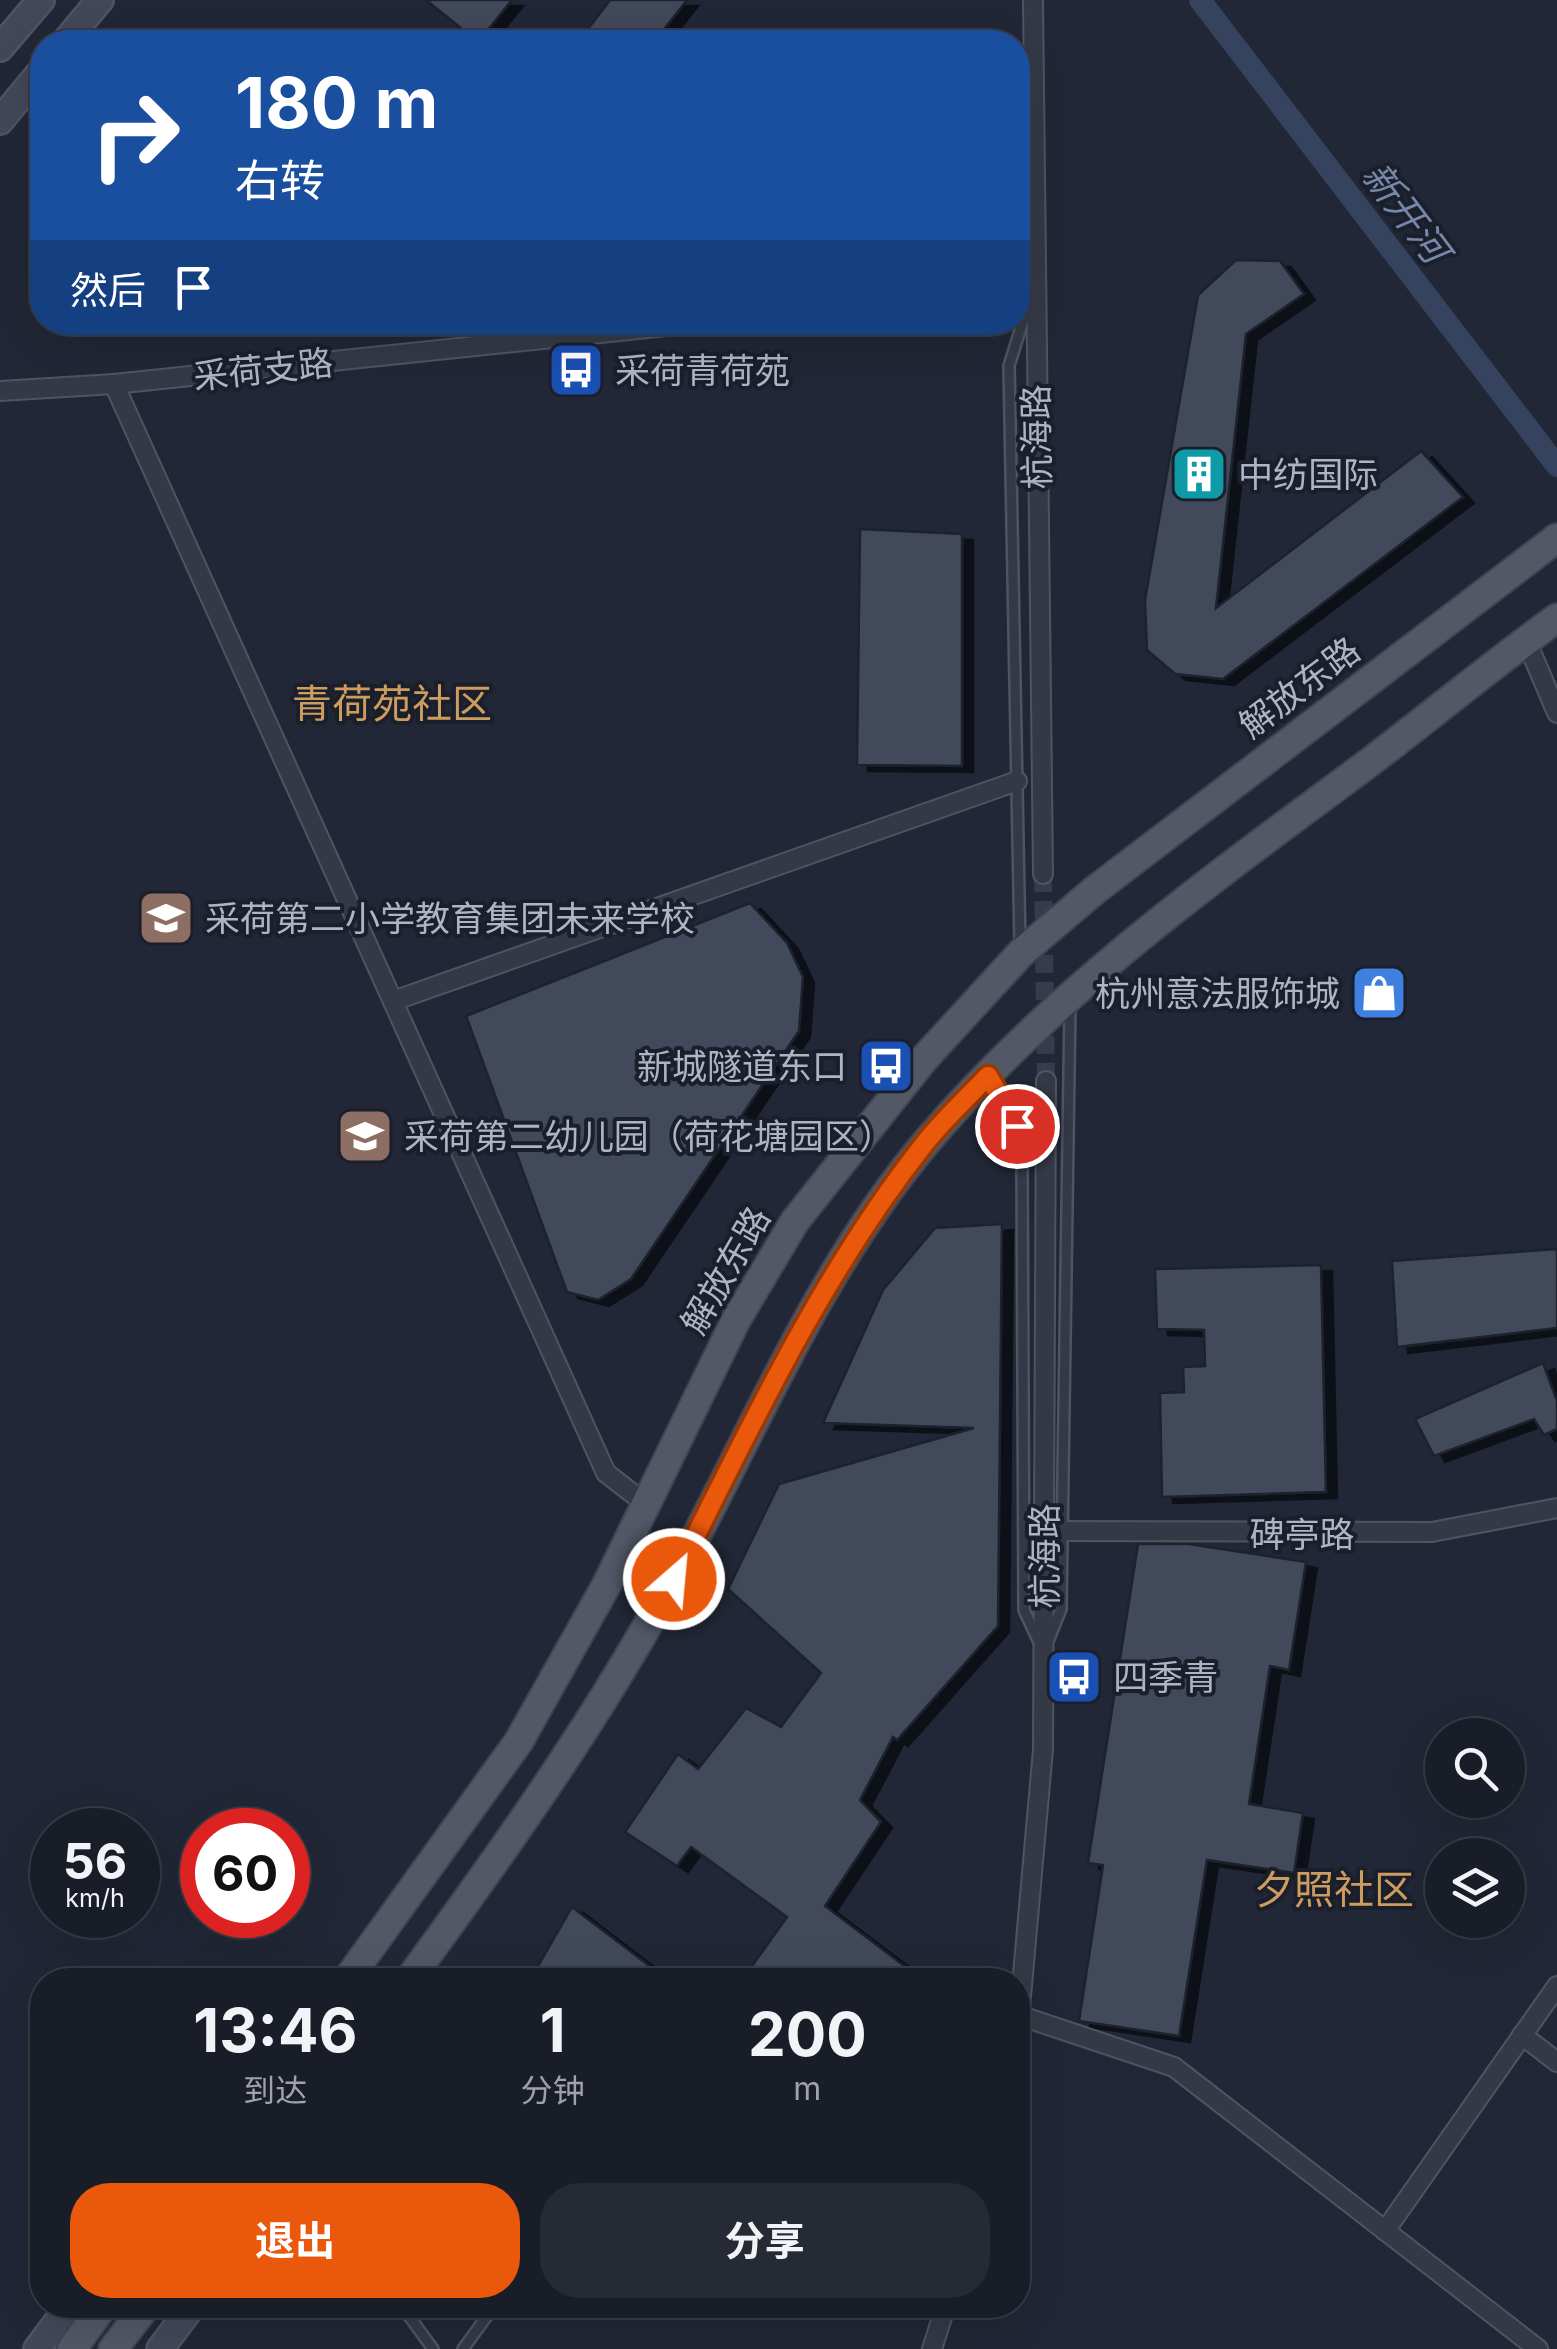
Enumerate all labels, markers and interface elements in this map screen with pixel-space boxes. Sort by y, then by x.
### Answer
text: 180 m [235,60,438,145]
icon: right [70,70,200,200]
text: 右转 [235,153,325,208]
water label: 新开河 [1353,153,1463,277]
icon: arrive [166,260,221,315]
text: 然后 [70,267,146,313]
bus stop icon: 采荷青荷苑 [546,340,606,400]
street label: 采荷支路 [191,341,335,397]
place label: 采荷青荷苑 [615,349,790,391]
street label: 杭海路 [1014,384,1058,490]
building icon: 中纺国际 [1169,444,1229,504]
place label: 中纺国际 [1238,453,1378,495]
street label: 解放东路 [1230,628,1368,746]
district label: 青荷苑社区 [292,679,492,728]
school or university icon: 采荷第二小学教育集团未来学校 [136,888,196,948]
place label: 采荷第二小学教育集团未来学校 [205,897,695,939]
shop icon: 杭州意法服饰城 [1349,963,1409,1023]
place label: 杭州意法服饰城 [1095,972,1340,1014]
bus stop icon: 新城隧道东口 [856,1036,916,1096]
place label: 新城隧道东口 [637,1045,847,1087]
pin [975,1084,1060,1169]
icon: arrive [990,1099,1045,1154]
school or university icon: 采荷第二幼儿园（荷花塘园区） [335,1106,395,1166]
place label: 采荷第二幼儿园（荷花塘园区） [404,1115,894,1157]
street label: 解放东路 [672,1199,778,1341]
street label: 杭海路 [1023,1503,1065,1609]
street label: 碑亭路 [1249,1513,1355,1555]
position arrow [622,1527,726,1631]
bus stop icon: 四季青 [1044,1647,1104,1707]
place label: 四季青 [1113,1656,1218,1698]
map controls [1425,1718,1525,1938]
button: search [1425,1718,1525,1818]
speed limit sign: 60 [180,1808,310,1938]
text: 56 [63,1831,127,1891]
button: layers [1425,1838,1525,1938]
district label: 夕照社区 [1254,1865,1414,1914]
text: km/h [65,1883,125,1913]
text: 13:46 [193,1994,357,2066]
text: 1 [540,1994,566,2066]
text: 200 [748,1998,867,2070]
text: m [793,2069,821,2108]
text: 到达 [243,2071,307,2110]
text: 分钟 [521,2071,585,2110]
button: 退出 [70,2183,520,2298]
button: 分享 [540,2183,990,2298]

